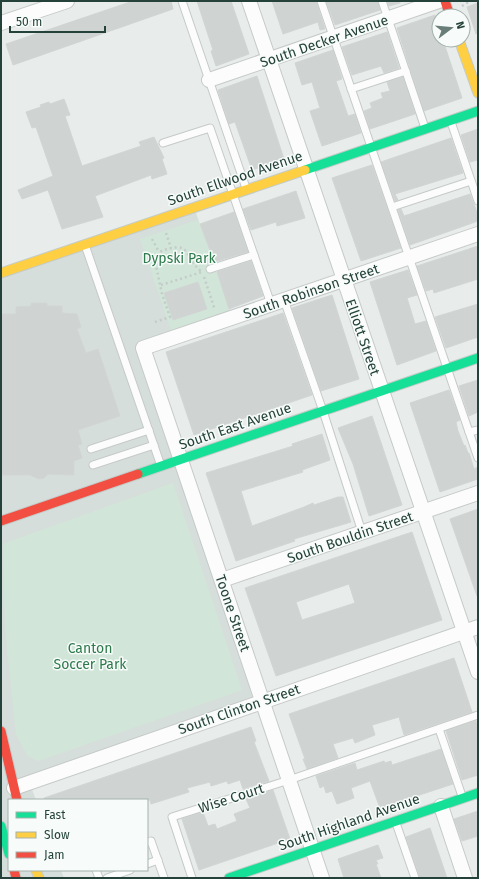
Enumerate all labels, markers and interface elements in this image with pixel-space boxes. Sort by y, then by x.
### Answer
scale bar [10,8,105,34]
north arrow [431,8,471,48]
street label: South Decker Avenue [258,12,391,71]
text: 50 m [16,15,42,29]
text: N [453,20,467,31]
street label: South Ellwood Avenue [166,147,305,210]
park label: Dypski Park [142,250,216,267]
street label: South Robinson Street [241,260,382,323]
street label: Elliott Street [342,297,384,378]
street label: South East Avenue [177,399,293,454]
street label: South Bouldin Street [285,508,416,567]
street label: Toone Street [211,572,254,655]
park label: Canton Soccer Park [54,640,127,673]
street label: South Clinton Street [176,680,303,738]
street label: Wise Court [196,780,267,817]
street label: South Highland Avenue [276,790,422,855]
legend [8,799,148,871]
text: Fast [44,808,66,822]
text: Slow [44,828,70,842]
text: Jam [44,848,64,862]

